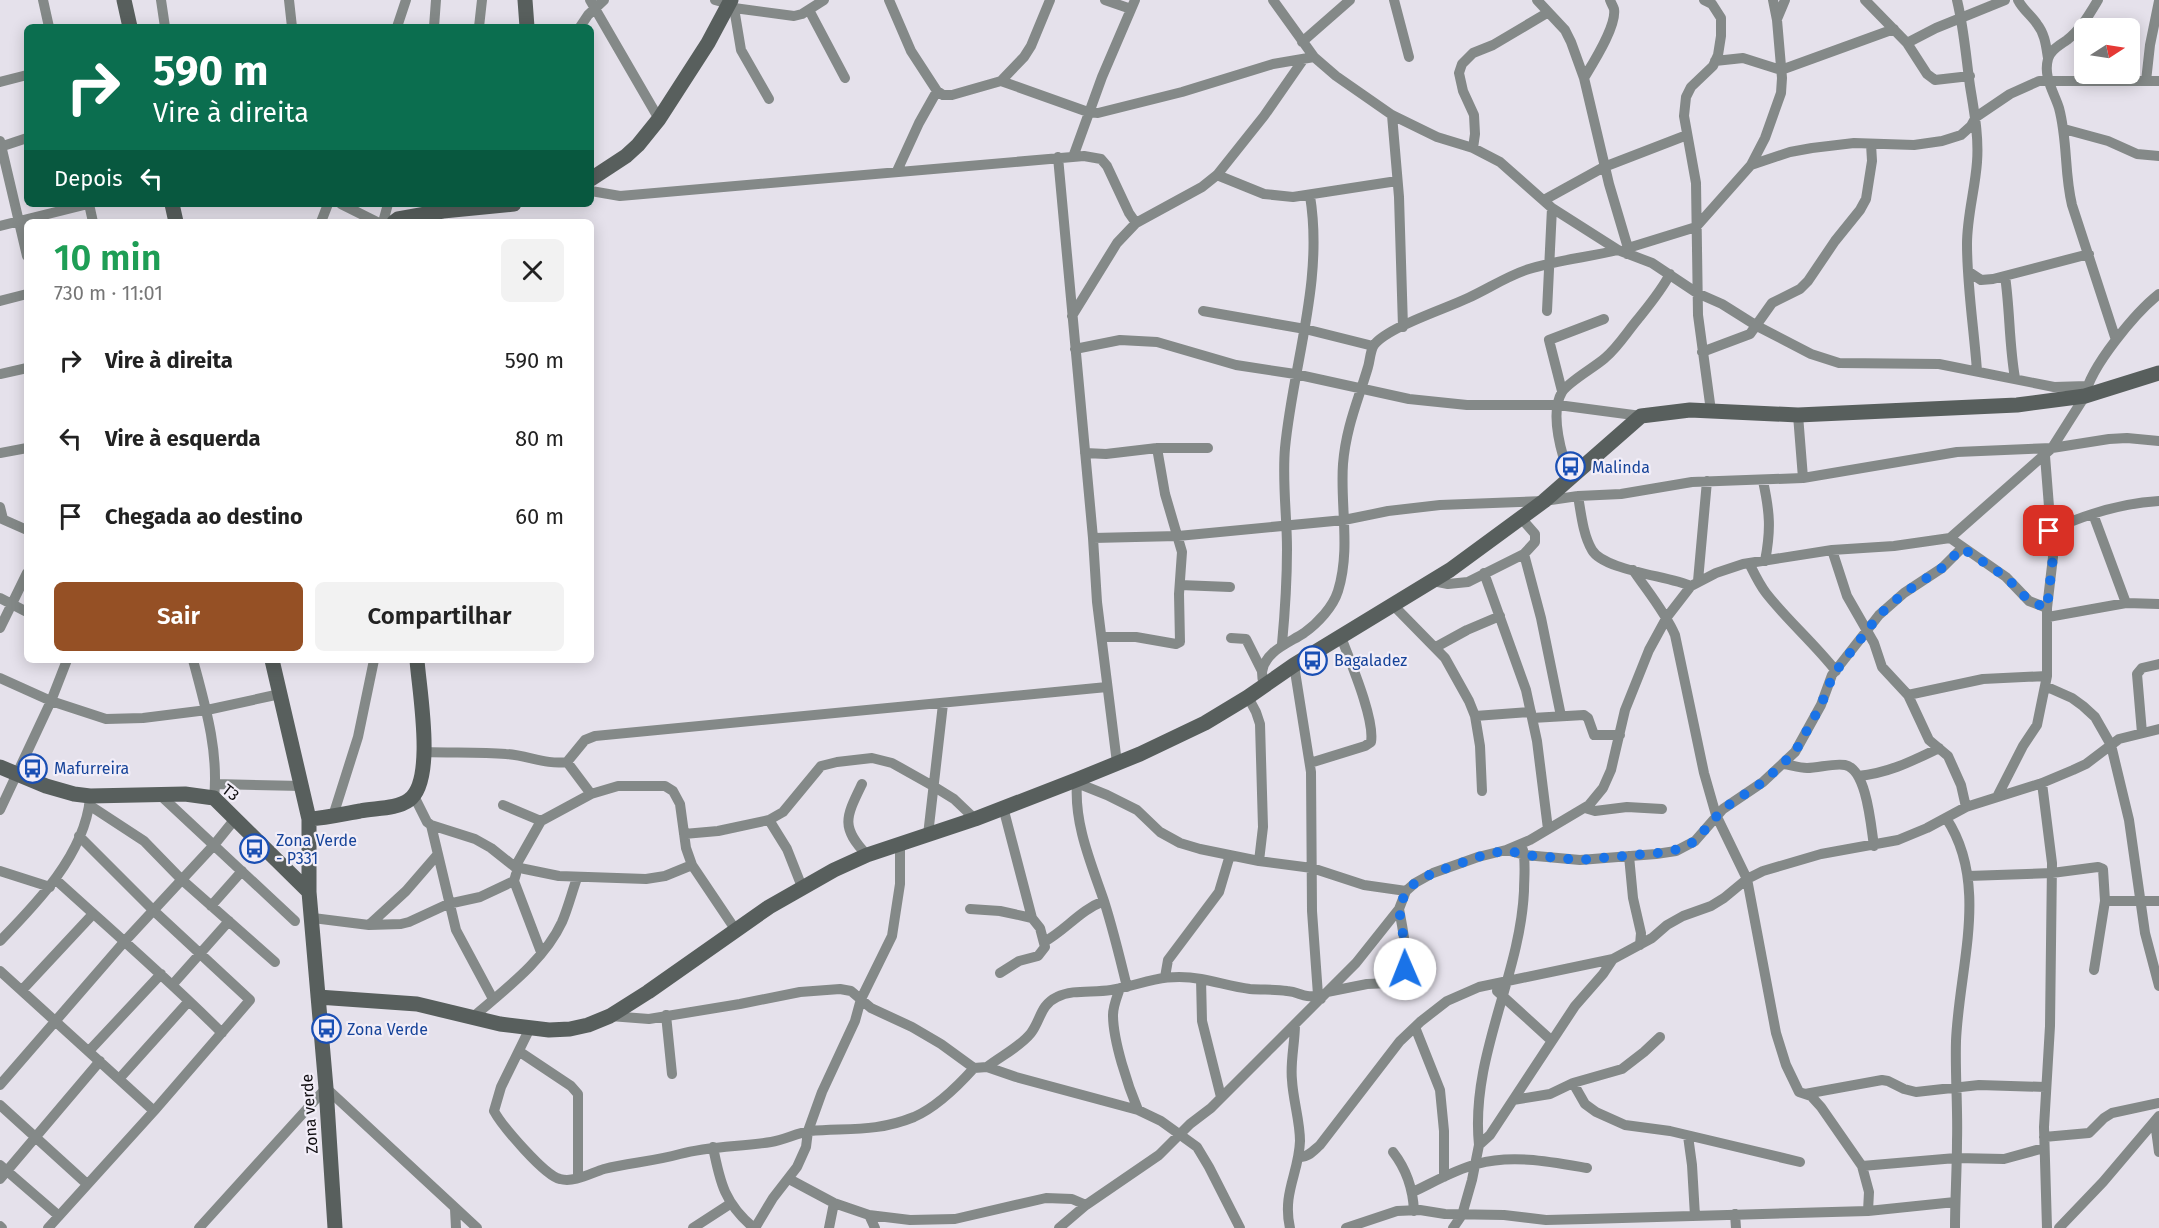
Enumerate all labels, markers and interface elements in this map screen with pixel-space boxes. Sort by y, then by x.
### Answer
north arrow [2074,18,2140,84]
map controls [2074,18,2140,84]
text: 590 m [153,46,268,96]
icon: right [54,48,132,126]
text: Vire à direita [153,97,309,129]
icon: left [135,162,168,195]
text: Depois [54,165,123,192]
text: 10 min [54,236,162,280]
button: close [501,239,564,302]
text: 730 m · 11:01 [54,281,163,305]
icon: right [54,344,87,377]
text: Vire à direita [105,347,233,374]
text: 590 m [505,347,564,374]
icon: left [54,422,87,455]
text: Vire à esquerda [105,425,261,452]
text: 80 m [515,425,564,452]
bus stop icon: Malinda [1555,451,1587,483]
place label: Malinda [1592,458,1650,477]
icon: arrive [54,500,87,533]
text: Chegada ao destino [105,503,303,530]
text: 60 m [515,503,564,530]
pin [2023,505,2074,556]
icon: arrive [2032,514,2065,547]
button: Sair [54,582,303,651]
button: Compartilhar [315,582,564,651]
bus stop icon: Bagaladez [1297,644,1329,676]
place label: Bagaladez [1334,651,1407,670]
bus stop icon: Mafurreira [17,752,49,784]
place label: Mafurreira [54,759,129,778]
street label: T3 [218,780,243,805]
place label: Zona Verde - P331 [276,831,357,868]
bus stop icon: Zona Verde - P331 [239,833,271,865]
position arrow [1373,937,1437,1001]
bus stop icon: Zona Verde [310,1013,342,1045]
place label: Zona Verde [347,1020,428,1039]
street label: Zona verde [297,1073,322,1155]

